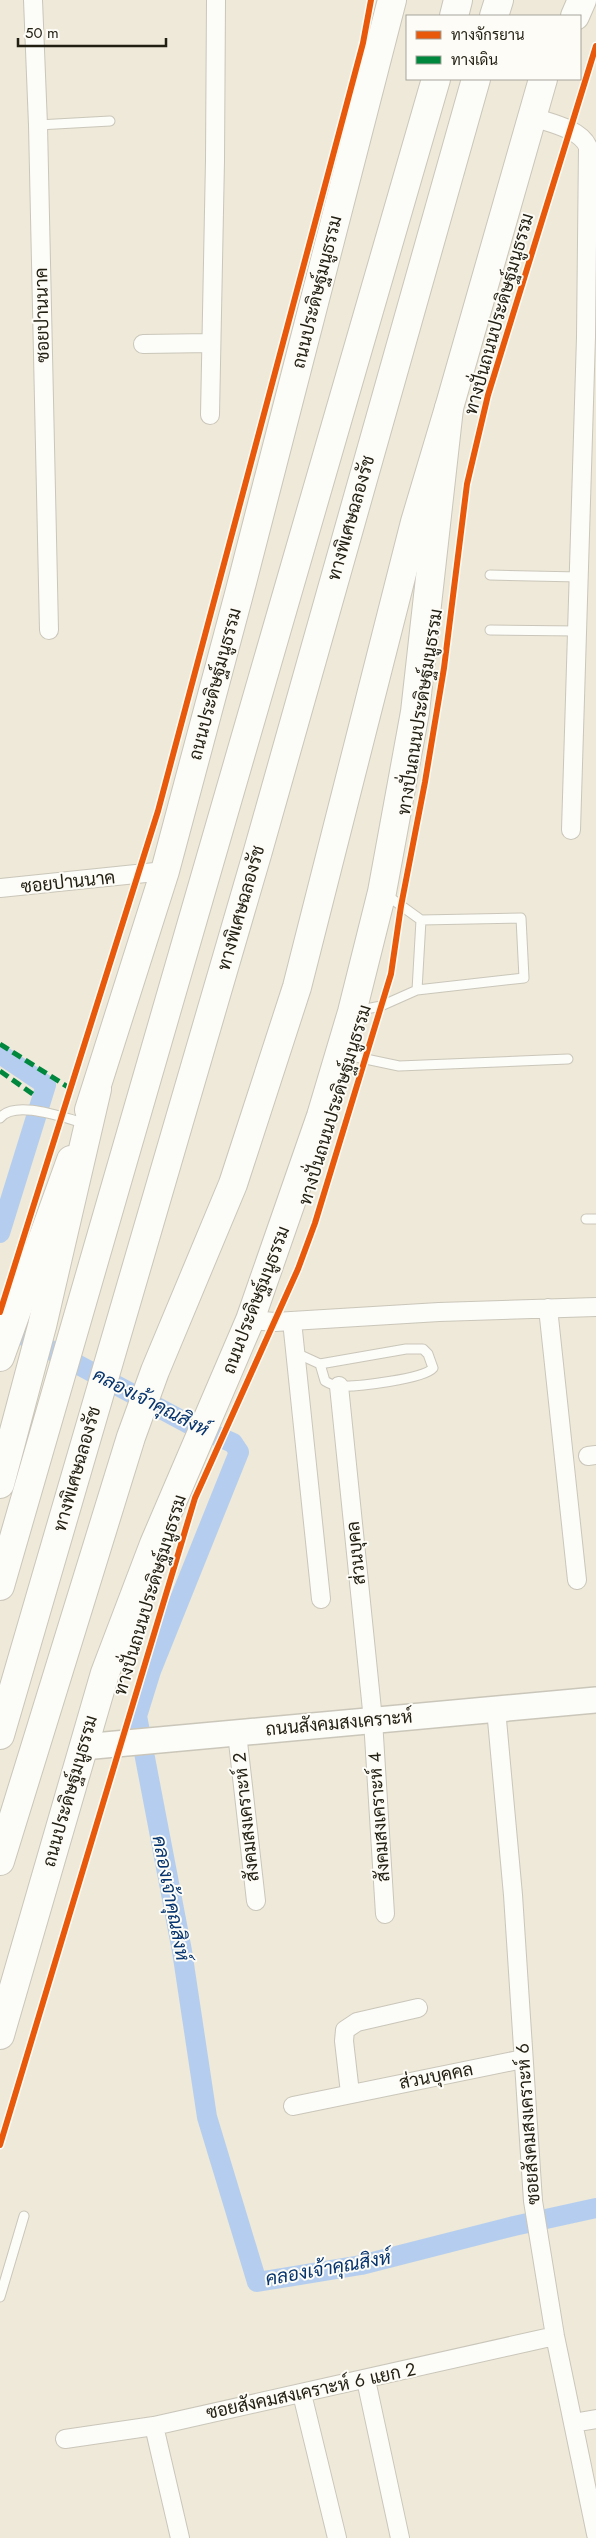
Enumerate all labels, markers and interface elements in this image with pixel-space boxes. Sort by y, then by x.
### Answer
scale bar [18,15,165,47]
legend [406,15,581,80]
text: 50 m [25,22,59,44]
text: ทางจักรยาน [451,24,525,46]
text: ทางเดิน [451,49,498,71]
street label: ทางปั่นถนนประดิษฐ์มนูธรรม [455,209,540,418]
street label: ถนนประดิษฐ์มนูธรรม [285,213,349,371]
street label: ซอยปานนาค [28,267,56,363]
street label: ทางพิเศษฉลองรัช [321,452,381,584]
street label: ถนนประดิษฐ์มนูธรรม [182,605,248,763]
street label: ทางปั่นถนนประดิษฐ์มนูธรรม [388,606,449,817]
street label: ทางพิเศษฉลองรัช [211,842,271,974]
street label: ซอยปานนาค [19,864,117,900]
street label: ทางปั่นถนนประดิษฐ์มนูธรรม [290,1001,378,1209]
street label: ถนนประดิษฐ์มนูธรรม [216,1222,296,1378]
water label: คลองเจ้าคุณสิงห์ [88,1361,216,1444]
street label: ทางพิเศษฉลองรัช [47,1403,107,1535]
street label: ทางปั่นถนนประดิษฐ์มนูธรรม [105,1491,193,1699]
street label: ส่วนบุคล [340,1520,372,1586]
street label: ถนนสังคมสงเคราะห์ [264,1704,414,1742]
street label: ถนนประดิษฐ์มนูธรรม [36,1712,104,1870]
street label: สังคมสงเคราะห์ 2 [226,1751,266,1883]
street label: สังคมสงเคราะห์ 4 [361,1751,397,1883]
water label: คลองเจ้าคุณสิงห์ [146,1833,197,1966]
street label: ซอยสังคมสงเคราะห์ 6 [509,2042,547,2206]
street label: ส่วนบุคคล [397,2056,475,2096]
water label: คลองเจ้าคุณสิงห์ [263,2243,396,2292]
street label: ซอยสังคมสงเคราะห์ 6 แยก 2 [204,2356,418,2426]

